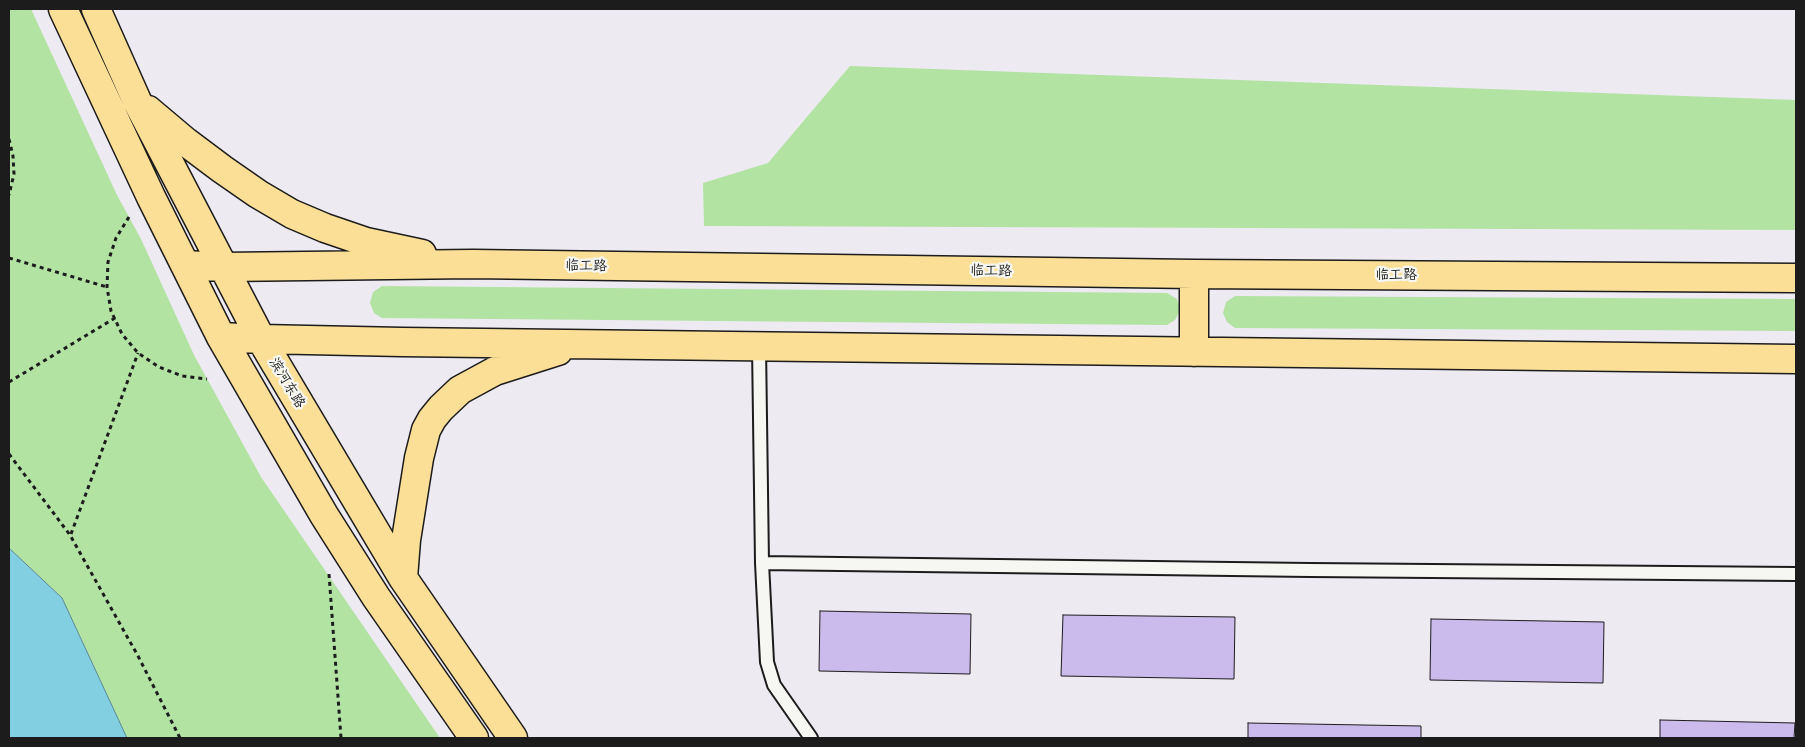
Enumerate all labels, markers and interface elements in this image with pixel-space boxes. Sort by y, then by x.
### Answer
street label: 临工路 [565,257,607,275]
street label: 临工路 [970,262,1012,280]
street label: 临工路 [1375,267,1417,283]
street label: 滨河东路 [265,355,309,411]

